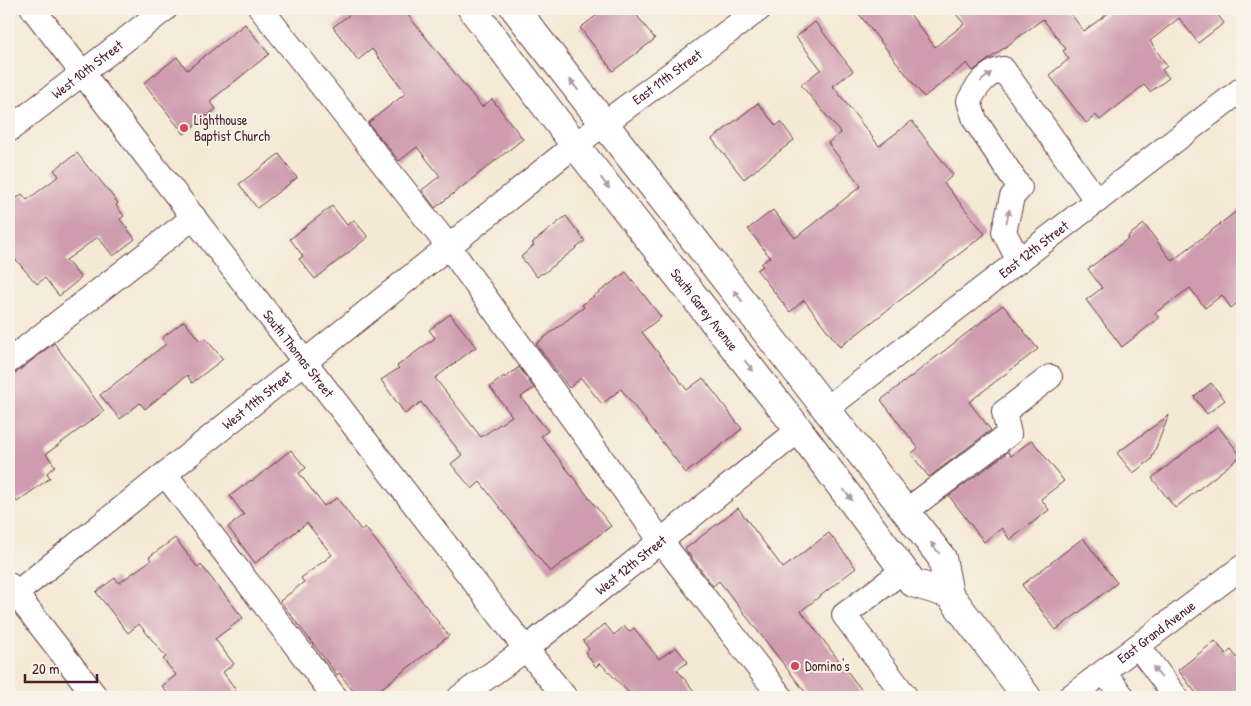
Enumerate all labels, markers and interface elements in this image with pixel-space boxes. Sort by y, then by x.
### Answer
street label: West 10th Street [47,35,127,103]
street label: East 11th Street [628,44,705,109]
one-way arrow [980,72,993,83]
one-way arrow [569,78,579,92]
place label: Lighthouse Baptist Church [194,110,270,146]
marker: Lighthouse Baptist Church [178,122,190,134]
one-way arrow [600,176,611,189]
one-way arrow [1004,209,1012,224]
street label: East 12th Street [995,216,1072,282]
street label: South Garey Avenue [667,264,743,355]
one-way arrow [732,290,743,303]
street label: South Thomas Street [259,305,339,401]
one-way arrow [743,359,754,372]
street label: West 11th Street [218,366,296,433]
one-way arrow [842,488,853,501]
street label: West 12th Street [591,530,670,599]
one-way arrow [929,542,940,555]
street label: East Grand Avenue [1113,596,1199,667]
scale bar [25,651,98,683]
place label: Domino's [805,656,850,675]
text: 20 m [32,658,59,679]
marker: Domino's [789,660,801,672]
one-way arrow [1151,666,1162,679]

